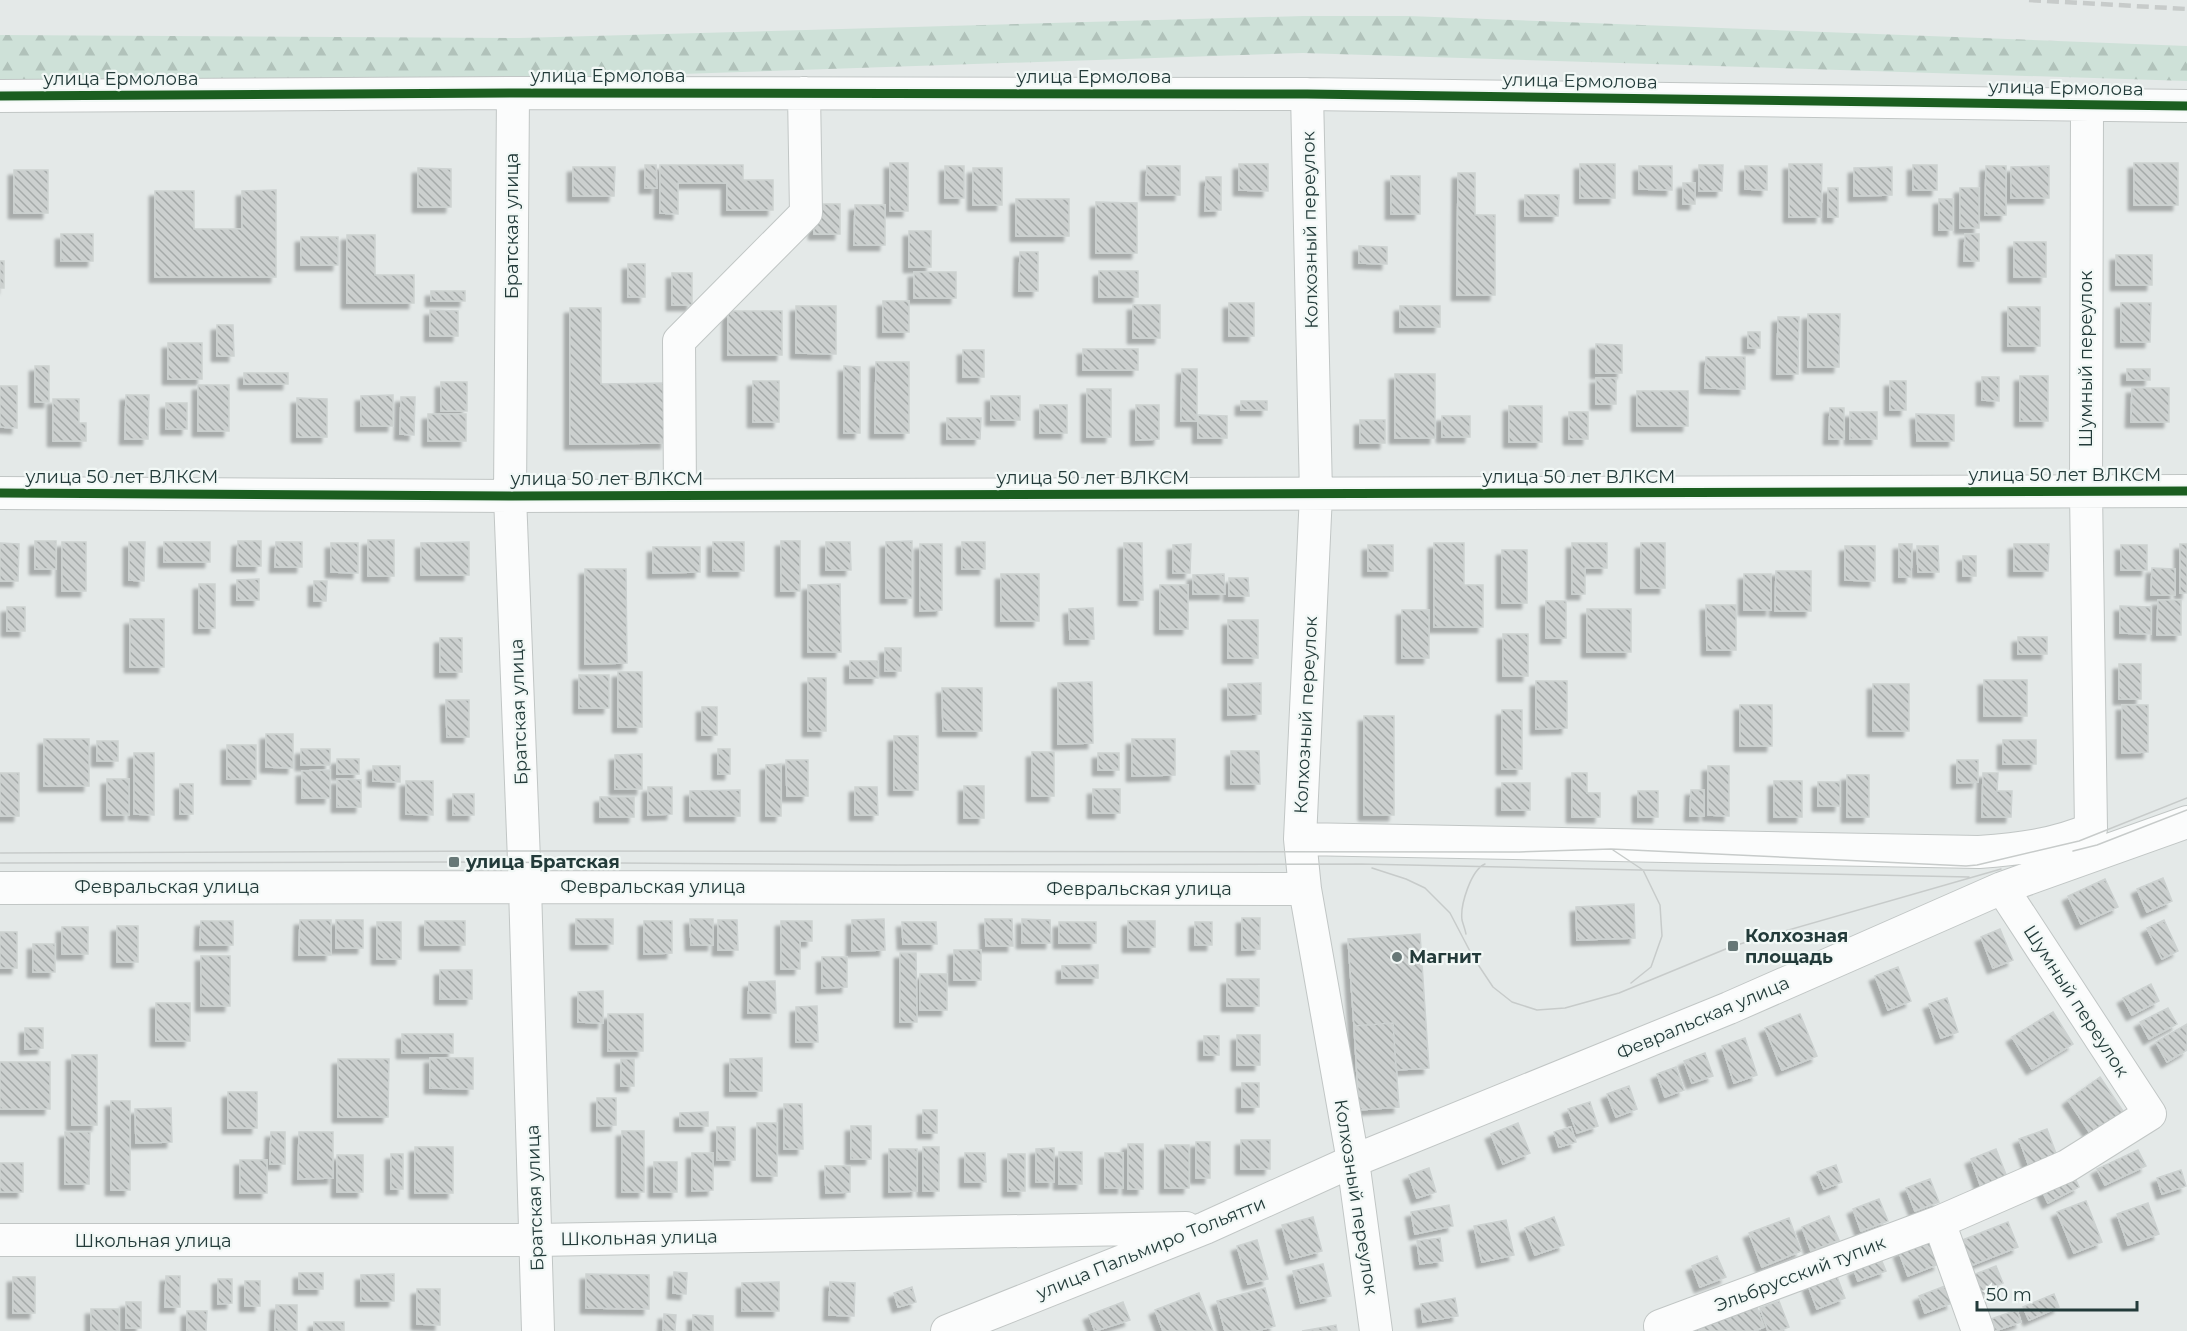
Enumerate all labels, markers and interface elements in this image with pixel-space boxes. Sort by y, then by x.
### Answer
street label: улица Ермолова [530,65,686,87]
street label: улица Ермолова [1016,66,1172,88]
street label: улица Ермолова [43,68,199,90]
street label: улица Ермолова [1501,69,1658,93]
street label: улица Ермолова [1987,76,2144,100]
street label: Колхозный переулок [1297,130,1323,329]
street label: Братская улица [501,153,523,299]
street label: Шумный переулок [2075,270,2097,447]
street label: улица 50 лет ВЛКСМ [1968,464,2161,486]
street label: улица 50 лет ВЛКСМ [25,466,218,488]
street label: улица 50 лет ВЛКСМ [1482,466,1675,488]
street label: улица 50 лет ВЛКСМ [996,467,1189,489]
street label: улица 50 лет ВЛКСМ [510,468,703,490]
street label: Колхозный переулок [1290,615,1322,814]
street label: Братская улица [505,638,533,786]
place label: улица Братская [465,851,620,873]
marker: улица Братская [447,855,461,869]
street label: Февральская улица [74,876,260,898]
street label: Февральская улица [560,876,746,898]
street label: Февральская улица [1046,878,1232,900]
street label: Шумный переулок [2019,921,2134,1082]
place label: Колхозная площадь [1745,925,1848,968]
marker: Колхозная площадь [1726,939,1740,953]
place label: Магнит [1409,946,1482,968]
marker: Магнит [1390,950,1404,964]
street label: Февральская улица [1613,972,1793,1064]
street label: Колхозный переулок [1330,1098,1382,1297]
street label: Братская улица [521,1124,549,1272]
street label: улица Пальмиро Тольятти [1032,1192,1269,1305]
street label: Школьная улица [560,1226,718,1250]
street label: Школьная улица [74,1230,232,1252]
street label: Эльбрусский тупик [1711,1231,1889,1317]
scale bar [1977,1274,2138,1312]
text: 50 m [1986,1284,2032,1306]

